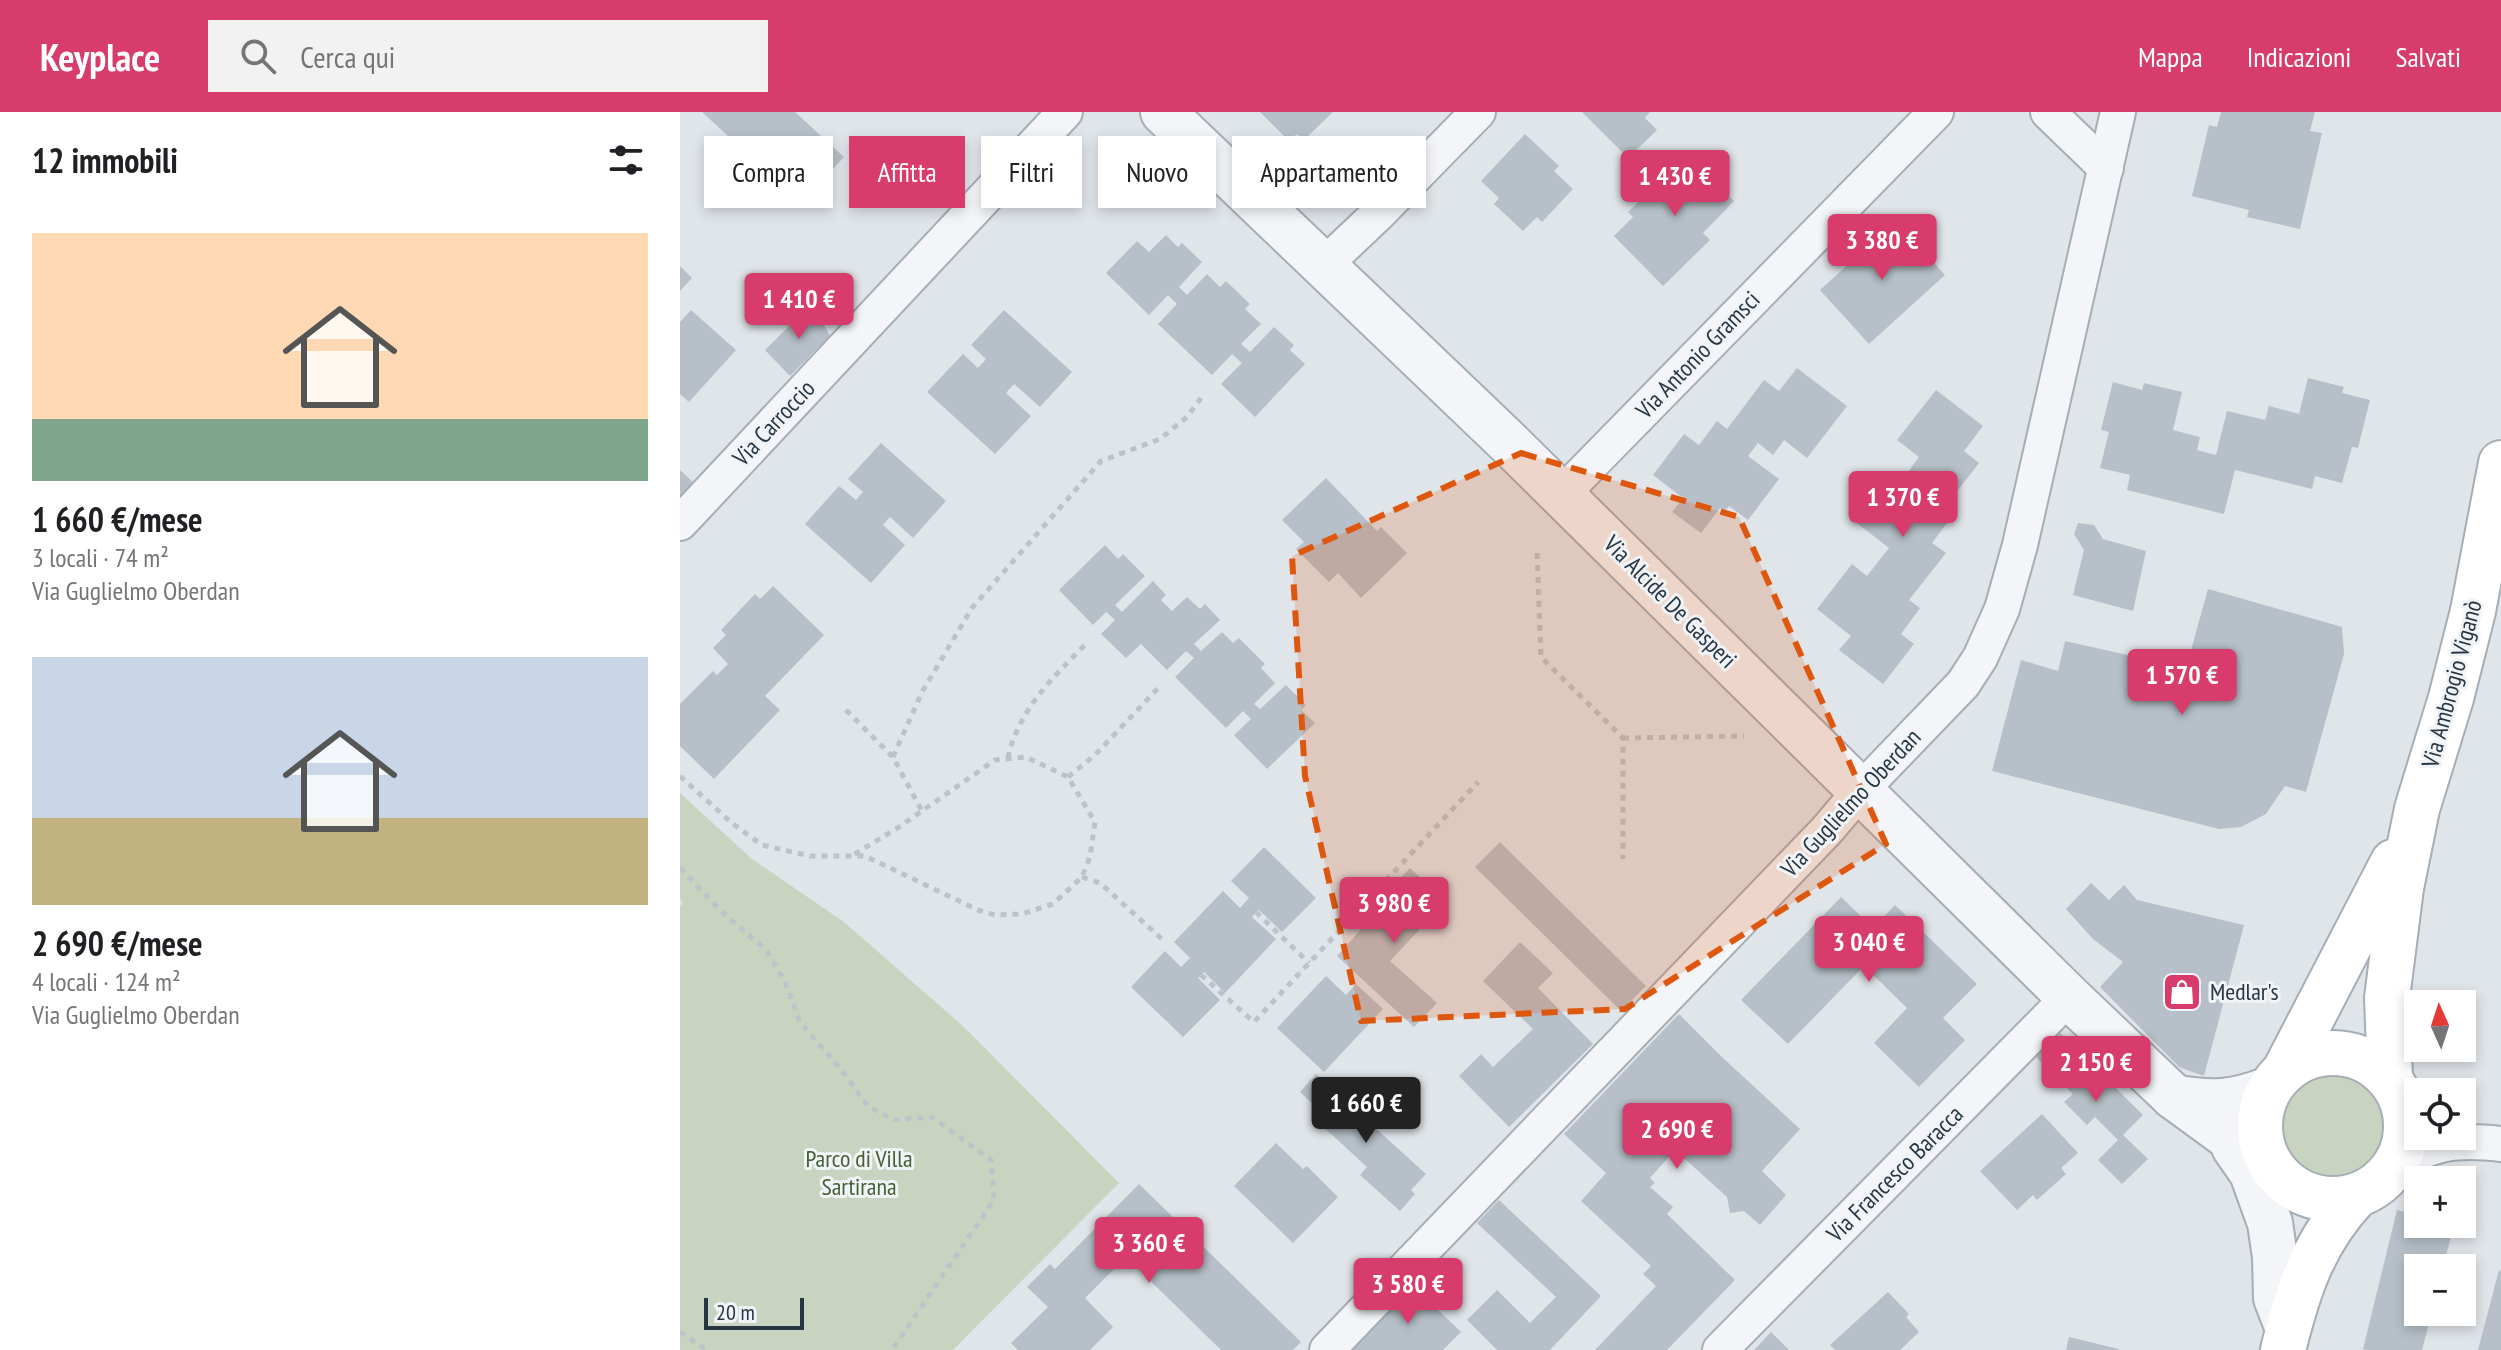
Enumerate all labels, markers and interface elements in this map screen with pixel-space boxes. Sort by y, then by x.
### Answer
search box [208,20,768,92]
text: Keyplace [40,32,160,81]
icon: search [236,34,280,78]
text: Cerca qui [300,37,395,76]
text: Mappa [2138,38,2203,75]
text: Indicazioni [2247,38,2351,75]
text: Salvati [2395,38,2461,75]
chip: Compra [704,136,833,208]
chip: Affitta [849,136,965,208]
chip: Filtri [981,136,1082,208]
chip: Nuovo [1098,136,1216,208]
chip: Appartamento [1232,136,1426,208]
text: 12 immobili [32,138,178,182]
icon: filters [604,138,648,182]
pin: 1 430 € [1601,150,1749,218]
text: 1 430 € [1639,159,1711,192]
pin: 3 380 € [1808,214,1956,282]
text: 3 380 € [1846,223,1918,256]
pin: 1 410 € [725,273,873,341]
text: 1 410 € [763,282,835,315]
street label: Via Antonio Gramsci [1628,284,1766,426]
icon: home [268,285,412,429]
street label: Via Carroccio [725,373,821,473]
pin: 1 370 € [1829,471,1977,539]
text: 1 370 € [1867,480,1939,513]
text: 1 660 €/mese [32,497,203,541]
street label: Via Alcide De Gasperi [1597,528,1743,675]
text: 3 locali · 74 m² [32,541,169,574]
text: Via Guglielmo Oberdan [32,574,240,607]
street label: Via Ambrogio Viganò [2414,597,2489,772]
pin: 1 570 € [2108,649,2256,717]
text: 1 570 € [2146,658,2218,691]
icon: home [268,709,412,853]
street label: Via Guglielmo Oberdan [1773,722,1927,884]
pin: 3 980 € [1320,877,1468,945]
text: 3 980 € [1358,886,1430,919]
pin: 3 040 € [1795,916,1943,984]
text: 2 690 €/mese [32,921,203,965]
text: 3 040 € [1833,925,1905,958]
text: 4 locali · 124 m² [32,965,181,998]
shop icon: Medlar's [2161,971,2203,1013]
place label: Medlar's [2210,976,2279,1007]
north arrow [2404,990,2476,1062]
map controls [2404,990,2476,1326]
text: Via Guglielmo Oberdan [32,998,240,1031]
pin: 2 150 € [2022,1036,2170,1104]
text: 2 150 € [2060,1045,2132,1078]
pin: 1 660 € [1292,1077,1440,1145]
button: locate [2404,1078,2476,1150]
text: 1 660 € [1330,1086,1402,1119]
street label: Via Francesco Baracca [1819,1099,1970,1249]
pin: 2 690 € [1603,1103,1751,1171]
text: 2 690 € [1641,1112,1713,1145]
park label: Parco di Villa Sartirana [805,1143,913,1202]
button: + [2404,1166,2476,1238]
pin: 3 360 € [1075,1217,1223,1285]
text: 3 360 € [1113,1226,1185,1259]
button: − [2404,1254,2476,1326]
pin: 3 580 € [1334,1258,1482,1326]
text: 3 580 € [1372,1267,1444,1300]
scale bar [704,1294,804,1330]
text: 20 m [716,1298,755,1326]

